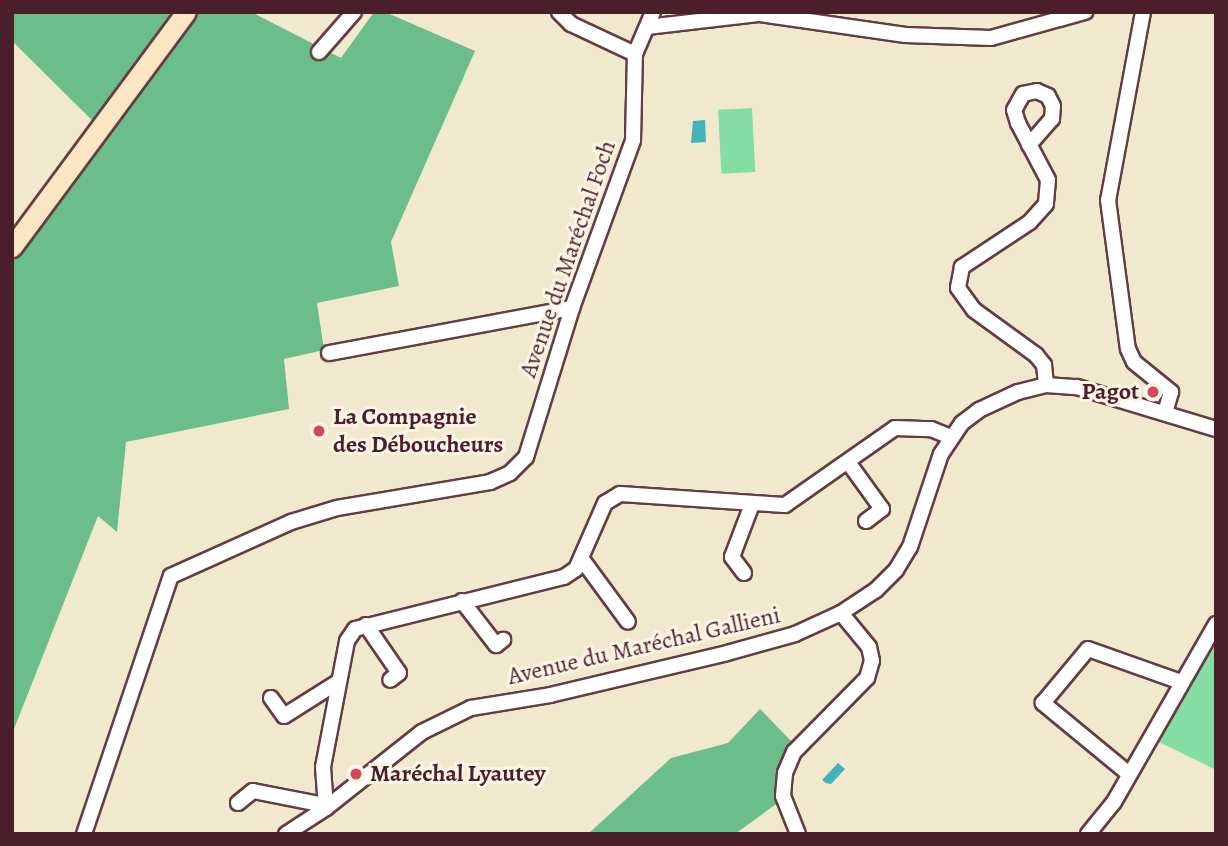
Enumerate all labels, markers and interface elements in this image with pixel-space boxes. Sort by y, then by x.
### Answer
street label: Avenue du Maréchal Foch [514,137,622,381]
place label: Pagot [1082,378,1139,406]
marker: Pagot [1145,384,1161,400]
place label: La Compagnie des Déboucheurs [333,403,503,459]
marker: La Compagnie des Déboucheurs [311,423,327,439]
street label: Avenue du Maréchal Gallieni [505,601,783,691]
place label: Maréchal Lyautey [370,760,546,788]
marker: Maréchal Lyautey [348,766,364,782]

